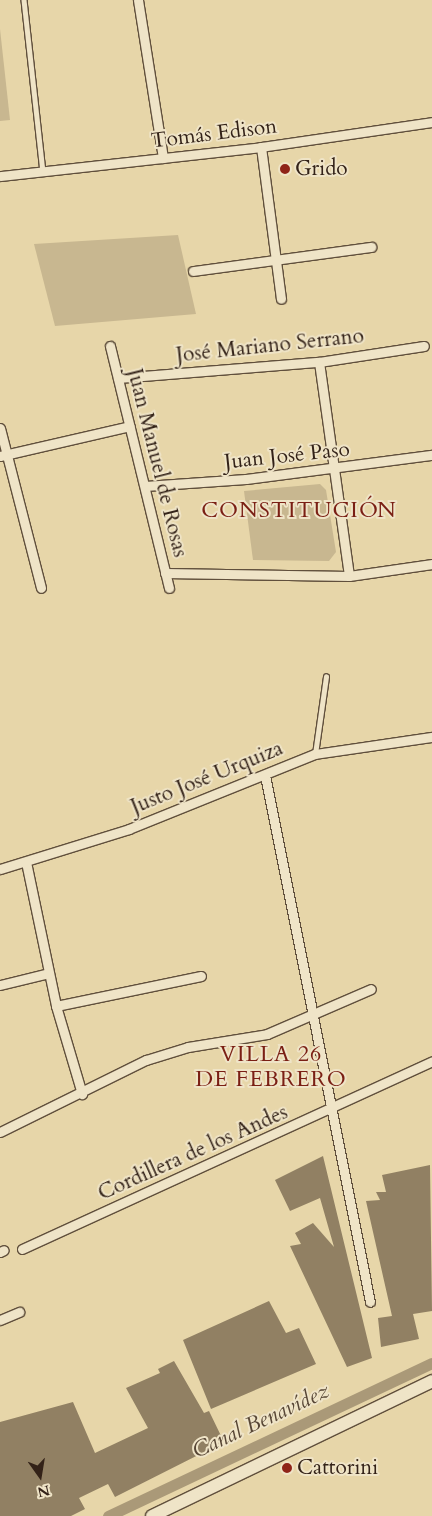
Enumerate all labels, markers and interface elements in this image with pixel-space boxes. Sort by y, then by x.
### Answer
street label: Tomás Edison [150,114,278,154]
place label: Grido [295,156,348,182]
marker: Grido [279,163,291,175]
street label: José Mariano Serrano [175,324,365,368]
street label: Juan Manuel de Rosas [121,366,193,560]
street label: Juan José Paso [223,437,351,475]
district label: CONSTITUCIÓN [200,498,398,524]
street label: Justo José Urquiza [127,736,287,820]
district label: VILLA 26 DE FEBRERO [194,1041,348,1092]
street label: Cordillera de los Andes [94,1100,292,1206]
water label: Canal Benavídez [188,1378,334,1464]
north arrow [15,1451,65,1501]
place label: Cattorini [297,1455,378,1481]
marker: Cattorini [281,1462,293,1474]
text: N [35,1480,52,1502]

